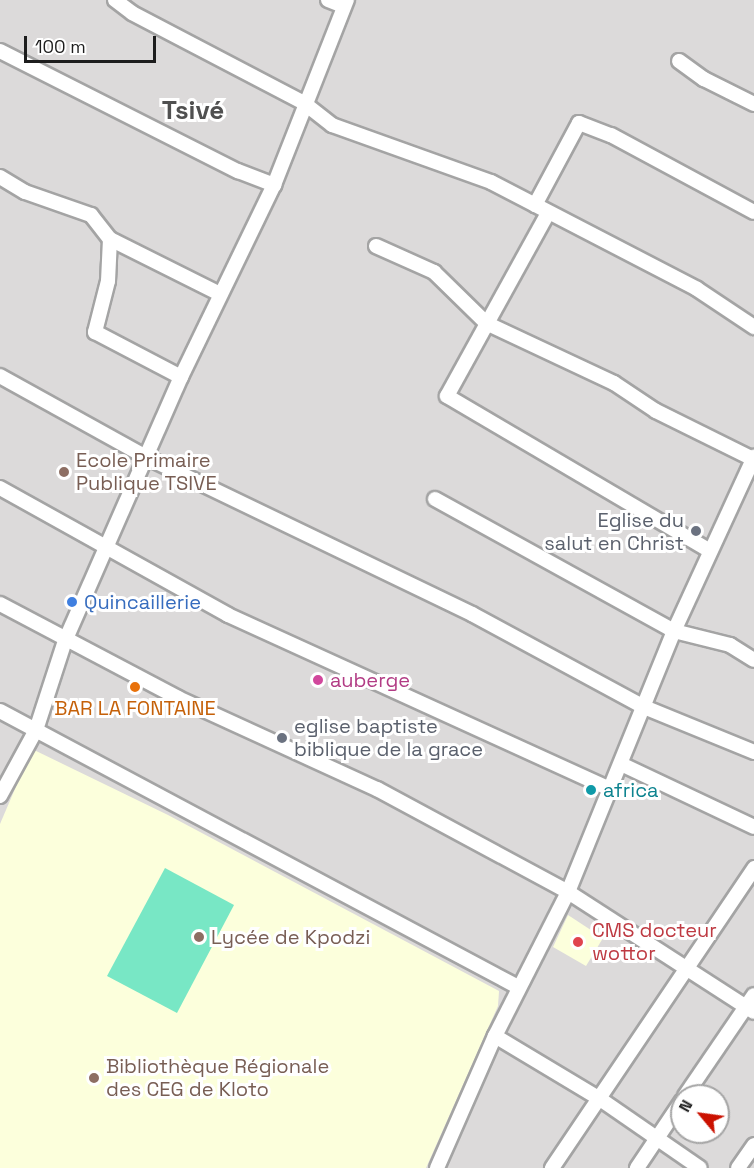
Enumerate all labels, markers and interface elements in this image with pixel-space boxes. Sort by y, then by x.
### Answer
scale bar [27,24,159,62]
text: 100 m [35,35,86,58]
district label: Tsivé [162,95,224,127]
place label: Ecole Primaire Publique TSIVE [76,448,217,495]
marker: Ecole Primaire Publique TSIVE [57,465,71,479]
place label: Eglise du salut en Christ [544,508,684,555]
marker: Eglise du salut en Christ [689,524,703,538]
place label: Quincaillerie [84,590,201,614]
marker: Quincaillerie [65,595,79,609]
place label: auberge [330,668,410,692]
marker: auberge [311,673,325,687]
marker: BAR LA FONTAINE [128,680,142,694]
place label: BAR LA FONTAINE [54,696,216,720]
place label: eglise baptiste biblique de la grace [294,714,483,761]
marker: eglise baptiste biblique de la grace [275,731,289,745]
place label: africa [603,778,659,802]
marker: africa [584,783,598,797]
place label: CMS docteur wottor [592,918,717,965]
place label: Lycée de Kpodzi [211,925,370,949]
marker: Lycée de Kpodzi [192,930,206,944]
marker: CMS docteur wottor [569,933,587,951]
place label: Bibliothèque Régionale des CEG de Kloto [106,1054,329,1101]
marker: Bibliothèque Régionale des CEG de Kloto [87,1071,101,1085]
north arrow [670,1084,730,1144]
text: N [674,1096,697,1116]

